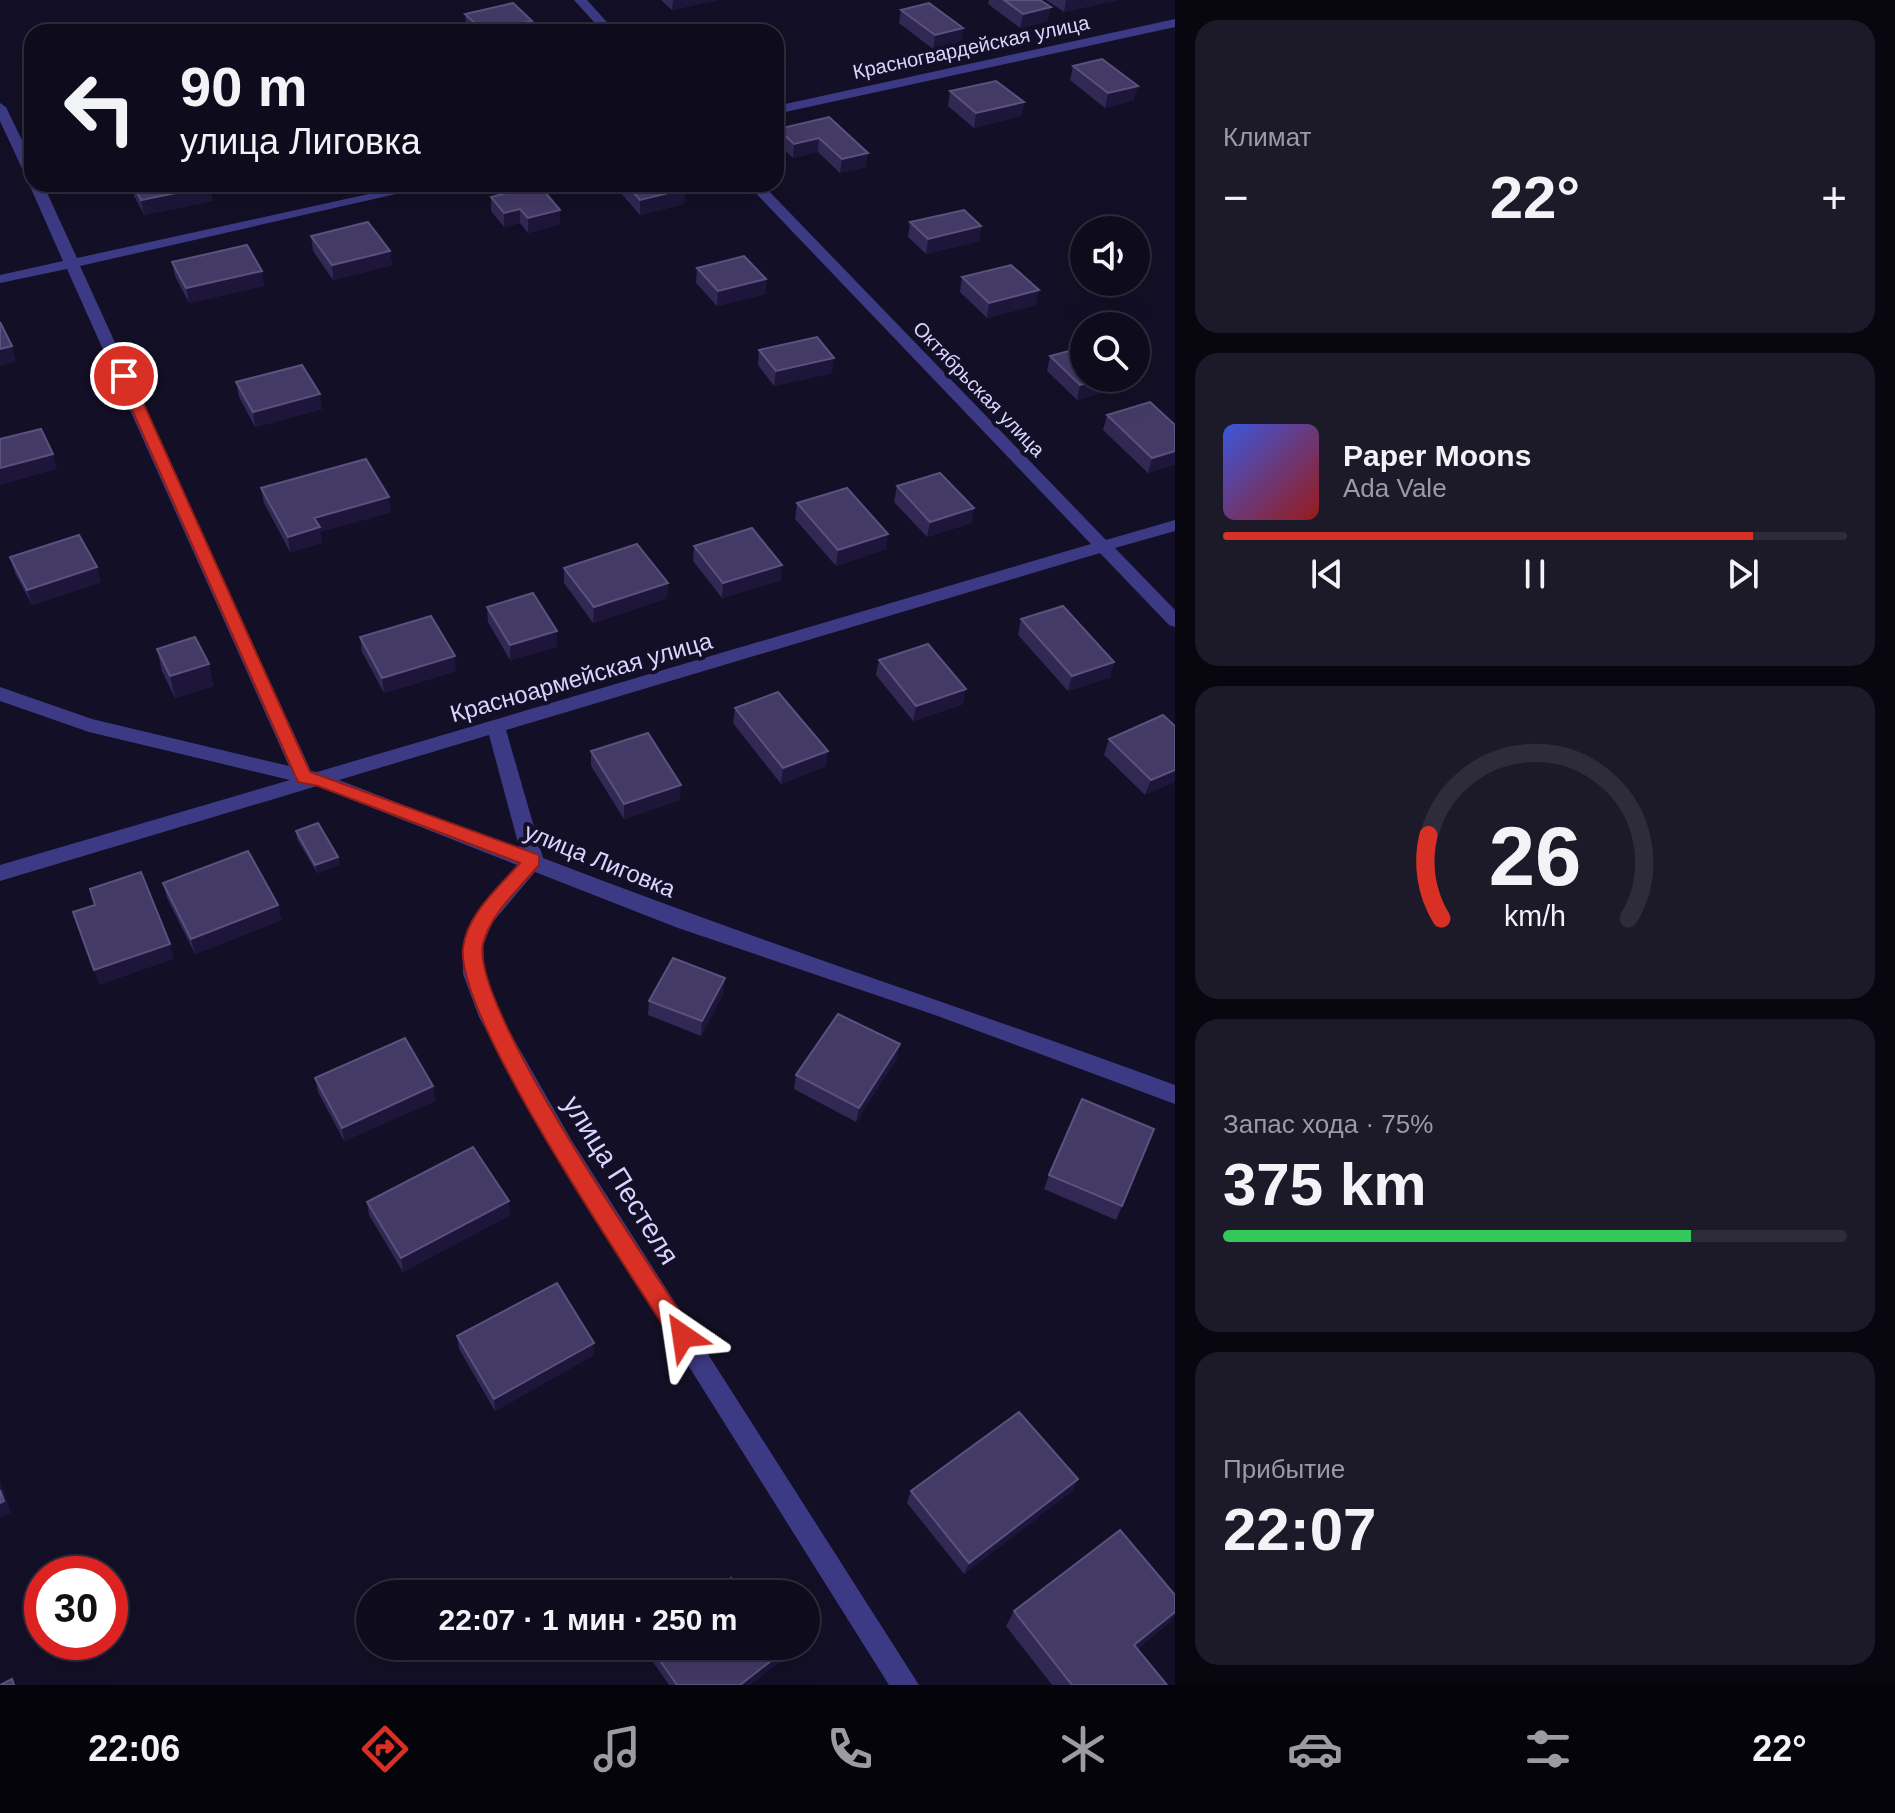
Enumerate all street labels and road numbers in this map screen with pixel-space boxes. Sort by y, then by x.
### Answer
street label: Красногвардейская улица [851,11,1092,83]
street label: Октябрьская улица [909,317,1050,462]
street label: Красноармейская улица [447,626,716,727]
street label: улица Лиговка [521,817,680,903]
street label: улица Пестеля [557,1090,685,1270]

